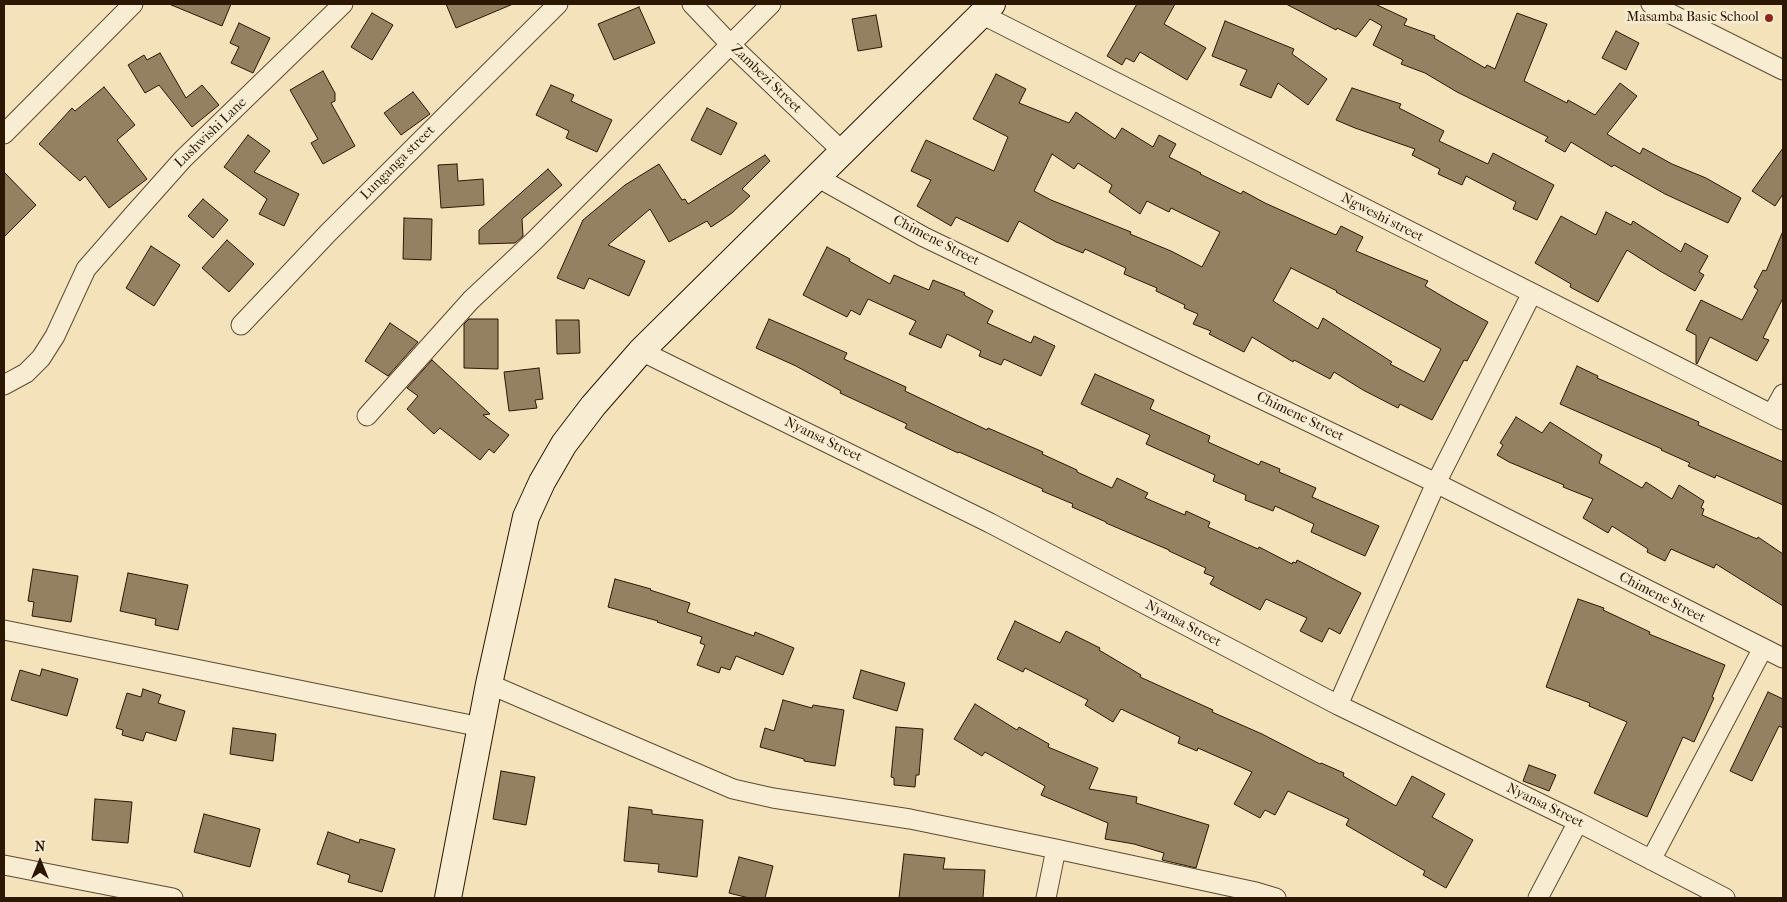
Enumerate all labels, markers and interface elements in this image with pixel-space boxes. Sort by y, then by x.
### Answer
place label: Masamba Basic School [1627,10,1759,26]
marker: Masamba Basic School [1763,12,1775,24]
street label: Zambezi Street [727,41,805,117]
street label: Lushwishi Lane [171,94,251,172]
street label: Lunganga street [357,122,439,204]
street label: Ngweshi street [1338,190,1426,246]
street label: Chimene Street [890,212,982,270]
street label: Chimene Street [1254,389,1346,445]
street label: Nyansa Street [782,414,864,466]
street label: Chimene Street [1616,569,1708,627]
street label: Nyansa Street [1142,597,1224,651]
street label: Nyansa Street [1504,780,1586,832]
north arrow [15,837,65,887]
text: N [35,838,45,855]

